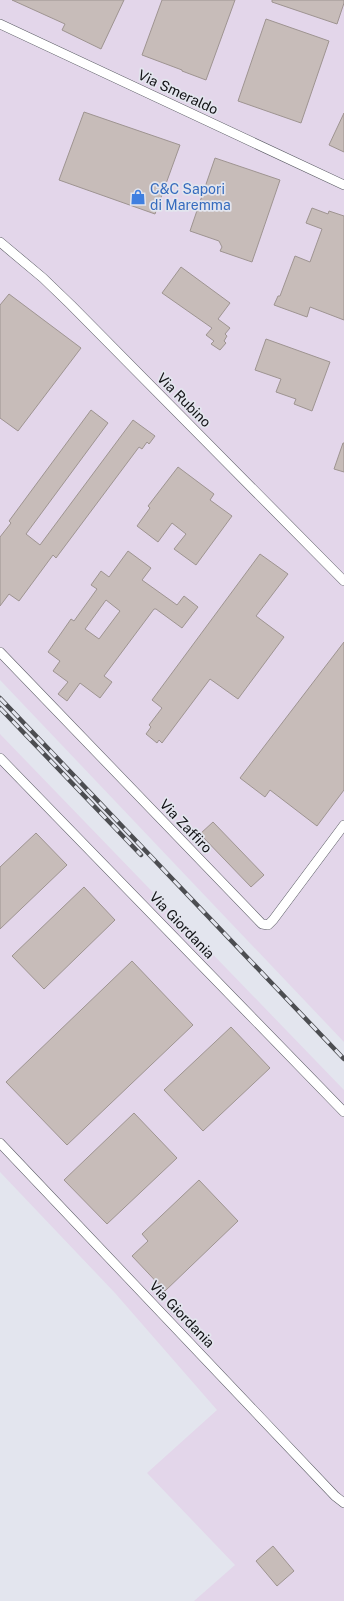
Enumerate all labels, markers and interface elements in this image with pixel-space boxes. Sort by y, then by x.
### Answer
street label: Via Smeraldo [135,66,221,118]
place label: C&C Sapori di Maremma [150,181,231,213]
shop icon: C&C Sapori di Maremma [129,188,147,206]
street label: Via Rubino [154,370,214,430]
street label: Via Zaffiro [157,796,215,856]
street label: Via Giordania [146,888,218,962]
street label: Via Giordania [146,1277,218,1351]

